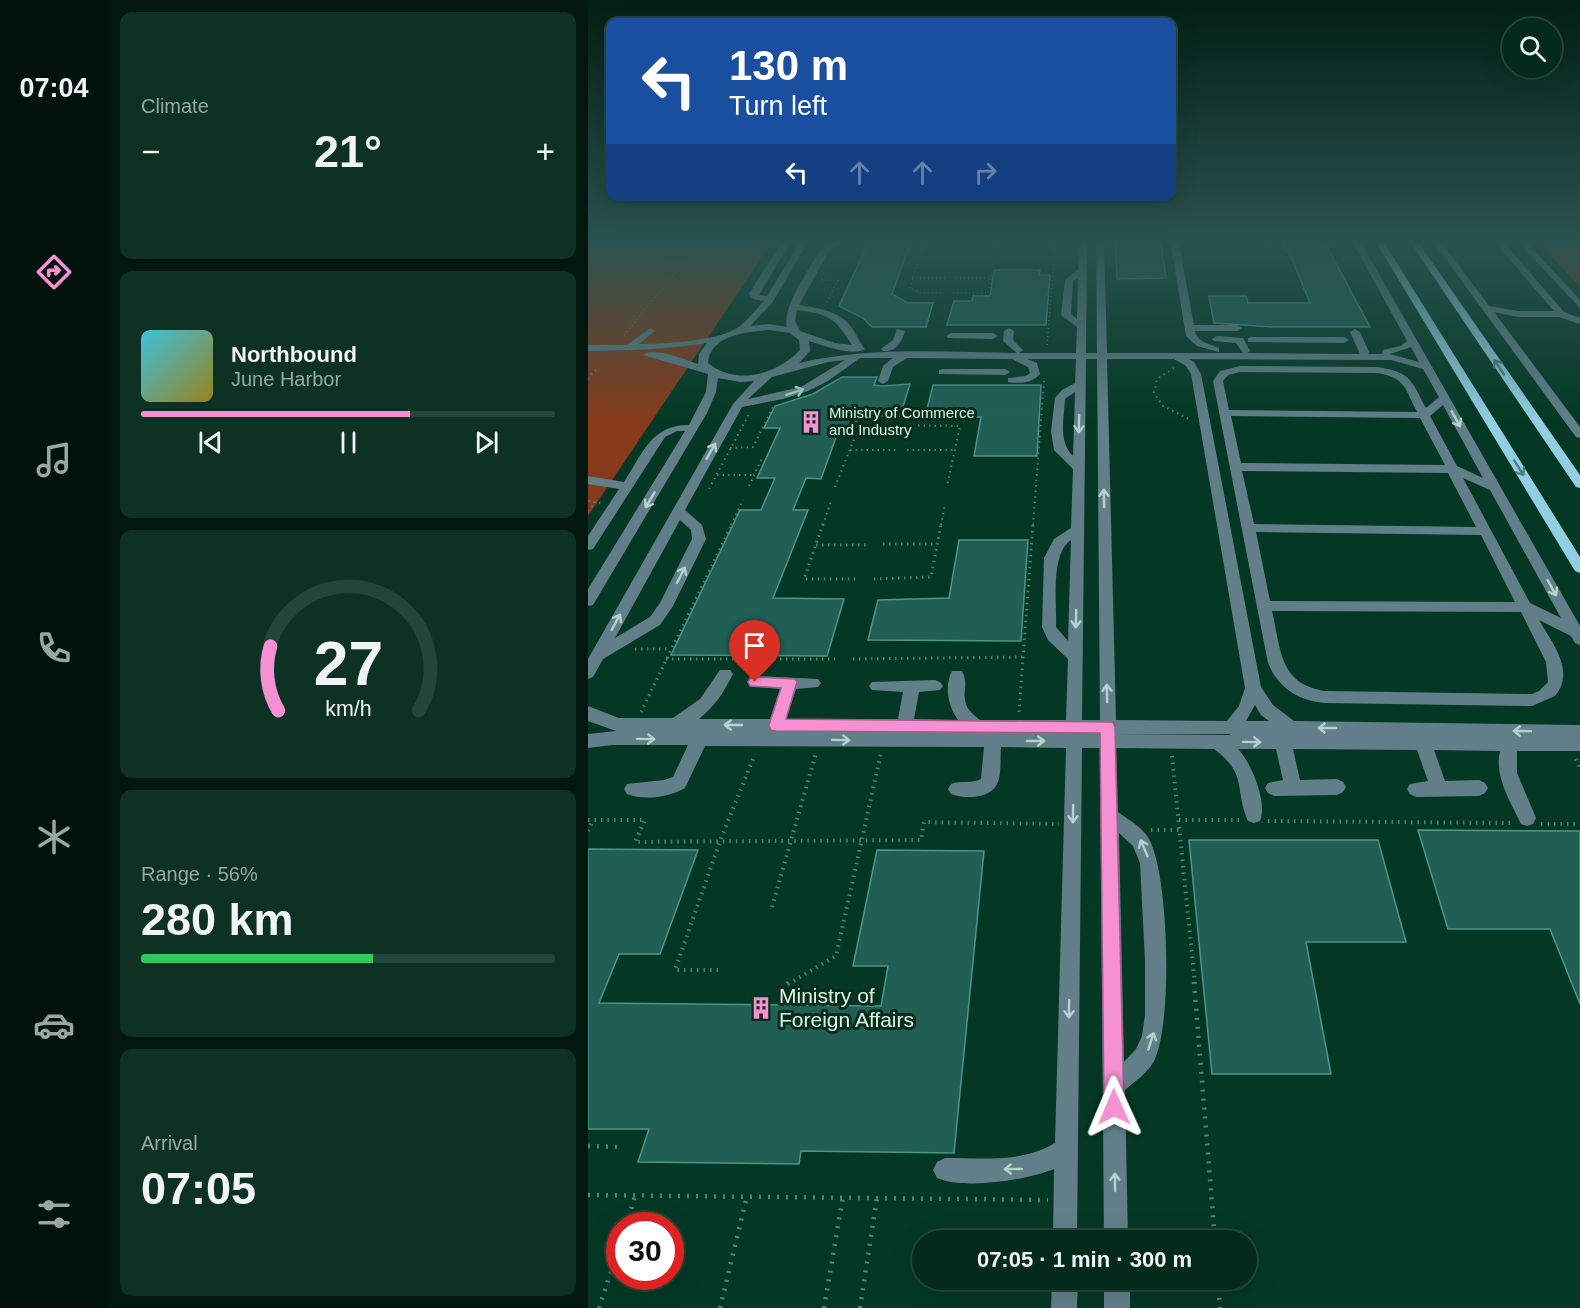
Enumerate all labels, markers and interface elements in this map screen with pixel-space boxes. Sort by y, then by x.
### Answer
map controls [1502,18,1562,78]
button: search [1502,18,1562,78]
icon: left [630,42,708,120]
text: 130 m [729,42,848,89]
text: 07:04 [19,73,89,103]
text: Turn left [729,91,827,121]
text: Climate [141,95,209,117]
text: 21° [314,126,382,177]
text: − [141,133,160,170]
text: + [536,133,555,170]
icon: left [780,156,813,189]
icon: ahead [843,156,876,189]
icon: ahead [906,156,939,189]
icon: right [969,156,1002,189]
icon: directions [33,251,75,293]
text: Northbound [231,342,357,367]
one-way arrow [1493,358,1506,375]
text: June Harbor [231,368,341,390]
one-way arrow [785,386,804,397]
place label: Ministry of Commerce and Industry [829,404,975,438]
building icon: Ministry of Commerce and Industry [798,409,824,435]
one-way arrow [1450,410,1462,427]
one-way arrow [1073,413,1085,433]
icon: previous [194,426,227,459]
icon: pause [332,426,365,459]
icon: next [470,426,503,459]
icon: music [33,439,75,481]
one-way arrow [706,443,717,461]
one-way arrow [1513,459,1525,476]
one-way arrow [1098,489,1110,509]
one-way arrow [643,491,656,508]
one-way arrow [676,567,687,585]
one-way arrow [1546,579,1558,596]
one-way arrow [1070,608,1082,628]
one-way arrow [610,614,622,631]
pin [729,620,780,682]
icon: phone [33,627,75,669]
text: 27 [313,629,383,698]
icon: arrive [738,629,771,662]
one-way arrow [1101,684,1113,704]
text: km/h [325,697,371,721]
one-way arrow [723,719,743,731]
one-way arrow [1317,722,1337,734]
one-way arrow [1512,725,1532,737]
one-way arrow [636,733,656,744]
one-way arrow [831,735,851,746]
one-way arrow [1026,735,1046,747]
one-way arrow [1242,737,1262,748]
one-way arrow [1067,803,1079,823]
icon: climate [33,816,75,858]
one-way arrow [1137,840,1149,858]
text: Range · 56% [141,863,258,885]
text: 280 km [141,894,294,945]
place label: Ministry of Foreign Affairs [779,984,914,1031]
building icon: Ministry of Foreign Affairs [748,995,774,1021]
one-way arrow [1064,998,1075,1018]
icon: car [33,1004,75,1046]
one-way arrow [1147,1032,1158,1051]
position arrow [1082,1075,1146,1139]
text: Arrival [141,1132,198,1154]
text: 07:05 [141,1163,256,1214]
one-way arrow [1004,1163,1024,1175]
one-way arrow [1110,1173,1121,1193]
icon: filters [33,1193,75,1235]
speed limit sign: 30 [606,1212,684,1290]
text: 07:05 · 1 min · 300 m [977,1247,1192,1272]

